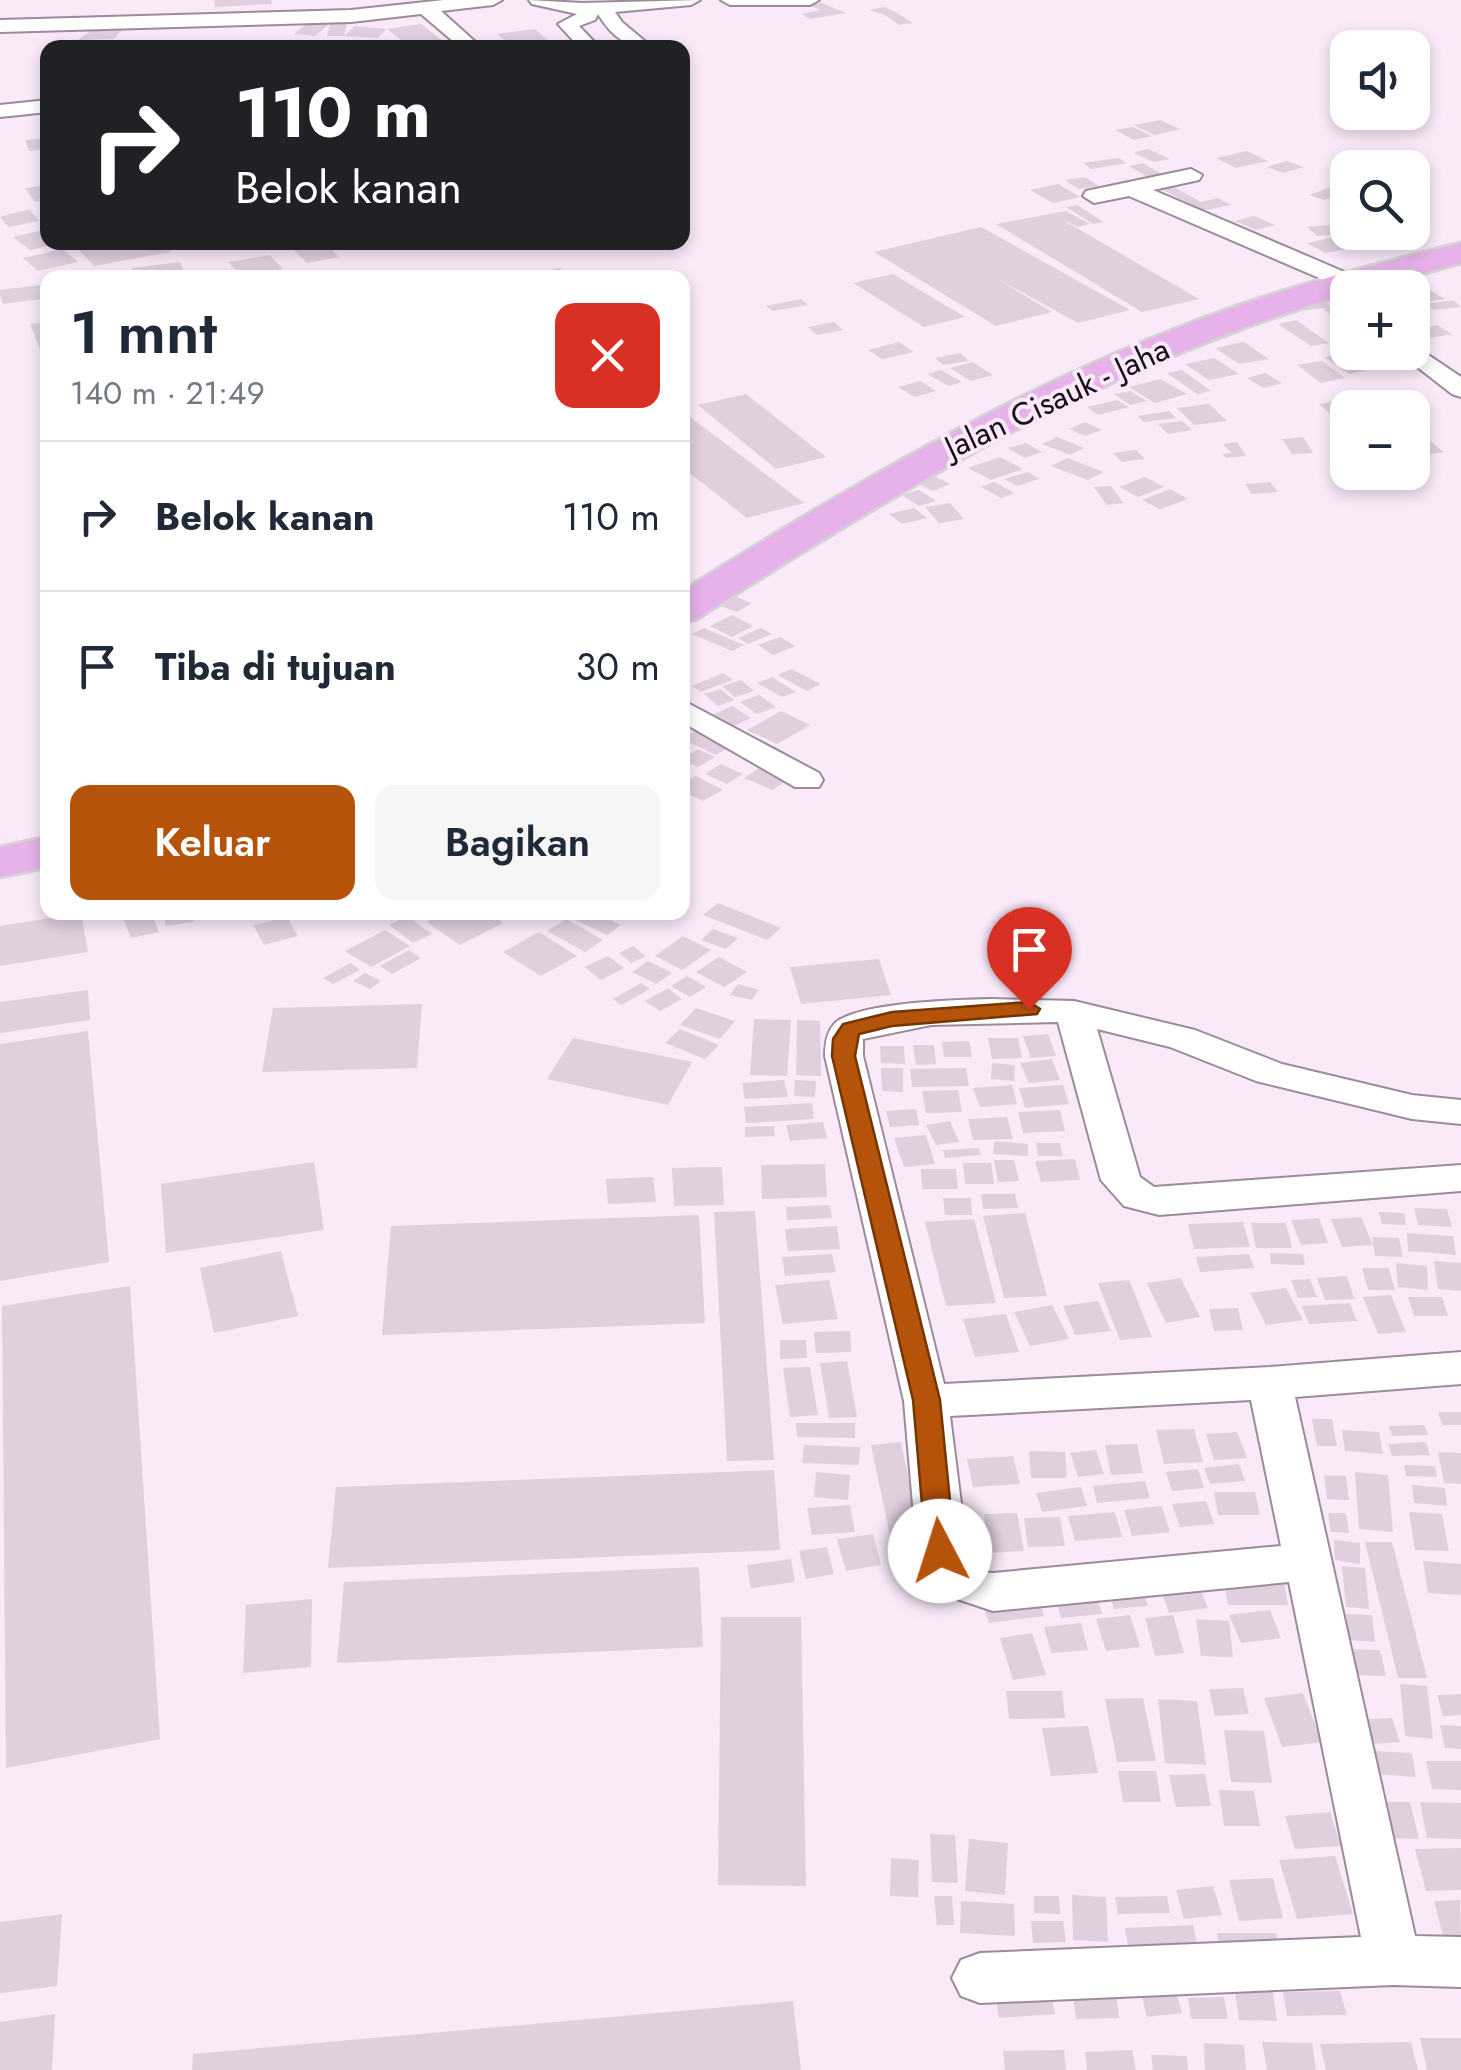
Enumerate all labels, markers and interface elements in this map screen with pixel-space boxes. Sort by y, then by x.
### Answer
map controls [1330,30,1430,490]
button: sound [1330,30,1430,130]
text: 110 m [235,62,431,163]
icon: right [70,80,200,210]
button: search [1330,150,1430,250]
text: Belok kanan [235,155,462,220]
button: + [1330,270,1430,370]
text: 1 mnt [70,289,217,376]
button: close [555,303,660,408]
street label: Jalan Cisauk - Jaha [934,326,1177,472]
text: 140 m · 21:49 [70,370,265,416]
button: − [1330,390,1430,490]
icon: right [70,489,125,544]
text: Belok kanan [155,489,375,544]
text: 110 m [562,489,660,544]
icon: arrive [70,639,125,694]
text: Tiba di tujuan [155,639,396,694]
text: 30 m [575,639,660,694]
button: Keluar [70,785,355,900]
button: Bagikan [375,785,660,900]
pin [987,907,1072,1010]
icon: arrive [1002,922,1057,977]
position arrow [888,1499,992,1603]

